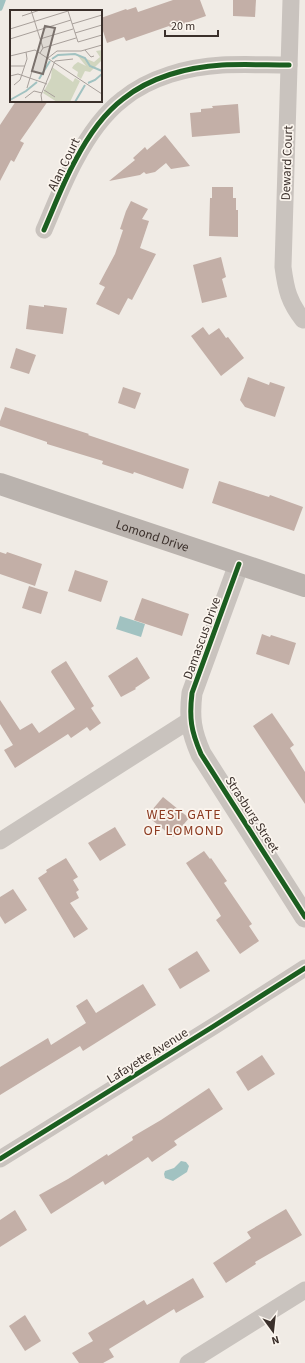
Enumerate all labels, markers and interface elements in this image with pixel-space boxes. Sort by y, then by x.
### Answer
inset map [10,10,102,102]
scale bar [165,12,218,38]
text: 20 m [171,18,195,35]
street label: Deward Court [277,125,297,201]
street label: Alan Court [43,134,85,194]
street label: Lomond Drive [113,515,191,557]
street label: Damascus Drive [179,595,225,682]
street label: Strasburg Street [221,773,284,857]
district label: WEST GATE OF LOMOND [144,805,224,841]
street label: Lafayette Avenue [103,1024,192,1088]
north arrow [253,1311,293,1351]
text: N [270,1332,281,1348]

